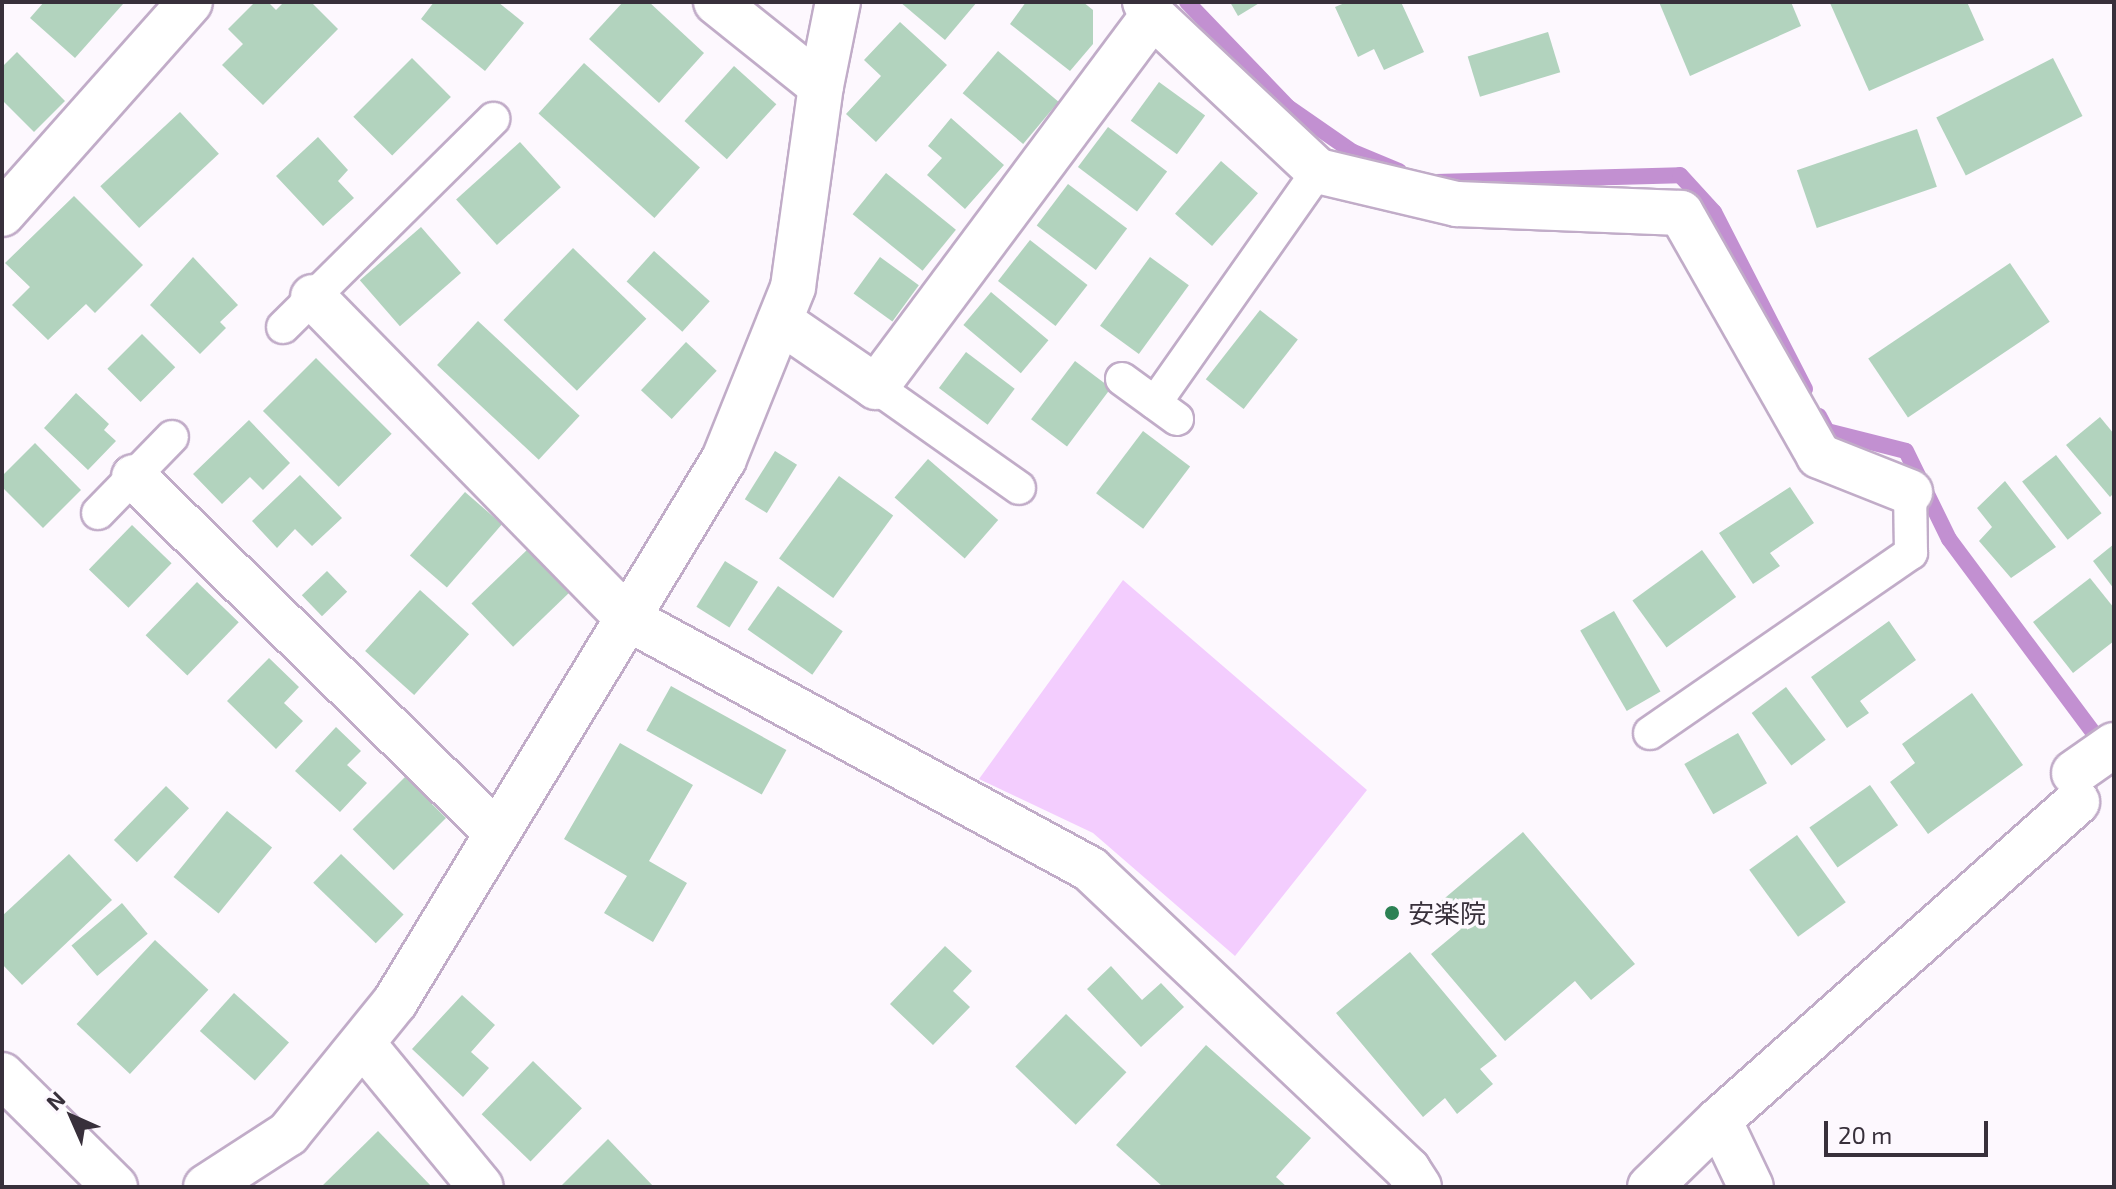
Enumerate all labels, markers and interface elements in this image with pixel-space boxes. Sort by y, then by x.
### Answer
place label: 安楽院 [1408,897,1486,929]
marker: 安楽院 [1383,904,1401,922]
north arrow [32,1077,112,1157]
text: N [40,1085,70,1115]
scale bar [1828,1105,1992,1155]
text: 20 m [1838,1120,1892,1149]

